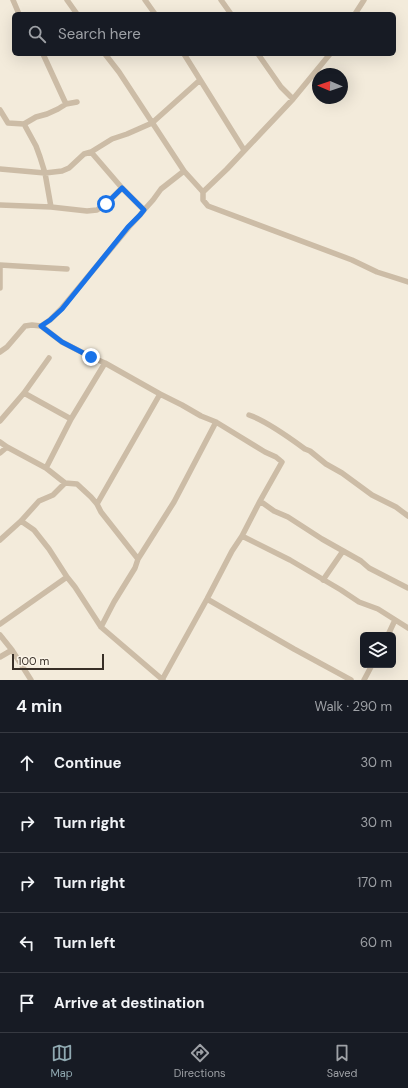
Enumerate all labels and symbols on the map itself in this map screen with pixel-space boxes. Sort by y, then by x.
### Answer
north arrow [312,68,348,104]
route start [97,195,115,213]
route end [82,348,100,366]
scale bar [12,652,104,671]

